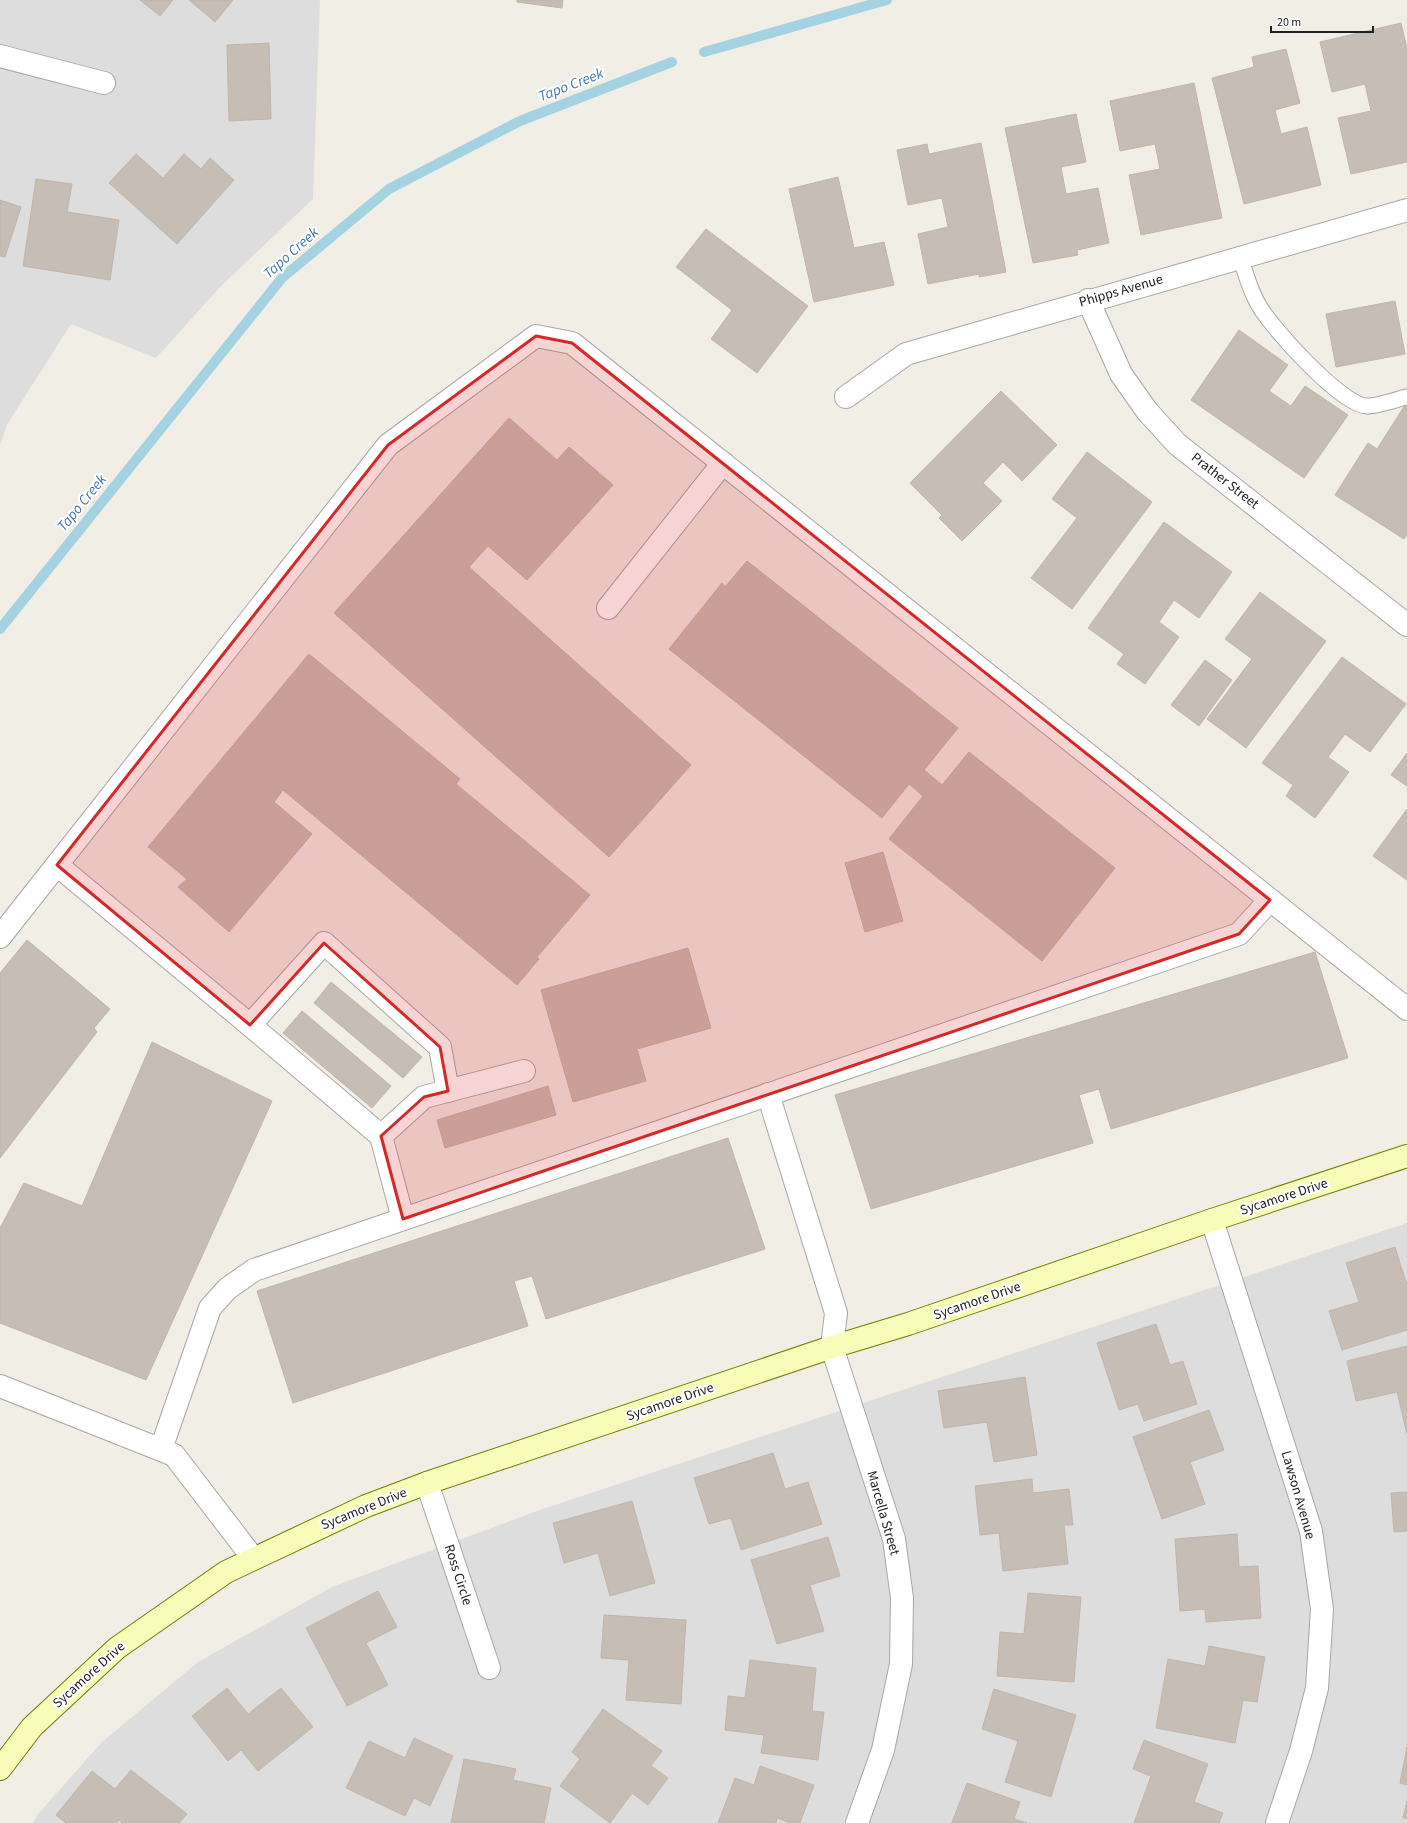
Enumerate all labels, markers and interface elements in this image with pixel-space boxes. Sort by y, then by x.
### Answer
scale bar [1271,8,1373,34]
text: 20 m [1277,14,1301,31]
water label: Tapo Creek [535,63,607,107]
water label: Tapo Creek [259,222,324,284]
street label: Phipps Avenue [1077,269,1165,313]
street label: Prather Street [1187,448,1263,514]
water label: Tapo Creek [52,469,112,536]
street label: Sycamore Drive [1238,1173,1331,1221]
street label: Sycamore Drive [931,1277,1023,1325]
street label: Sycamore Drive [624,1378,716,1426]
street label: Lawson Avenue [1276,1449,1320,1542]
street label: Marcella Street [861,1468,905,1558]
street label: Sycamore Drive [318,1483,410,1535]
street label: Ross Circle [439,1542,477,1608]
street label: Sycamore Drive [48,1637,130,1713]

